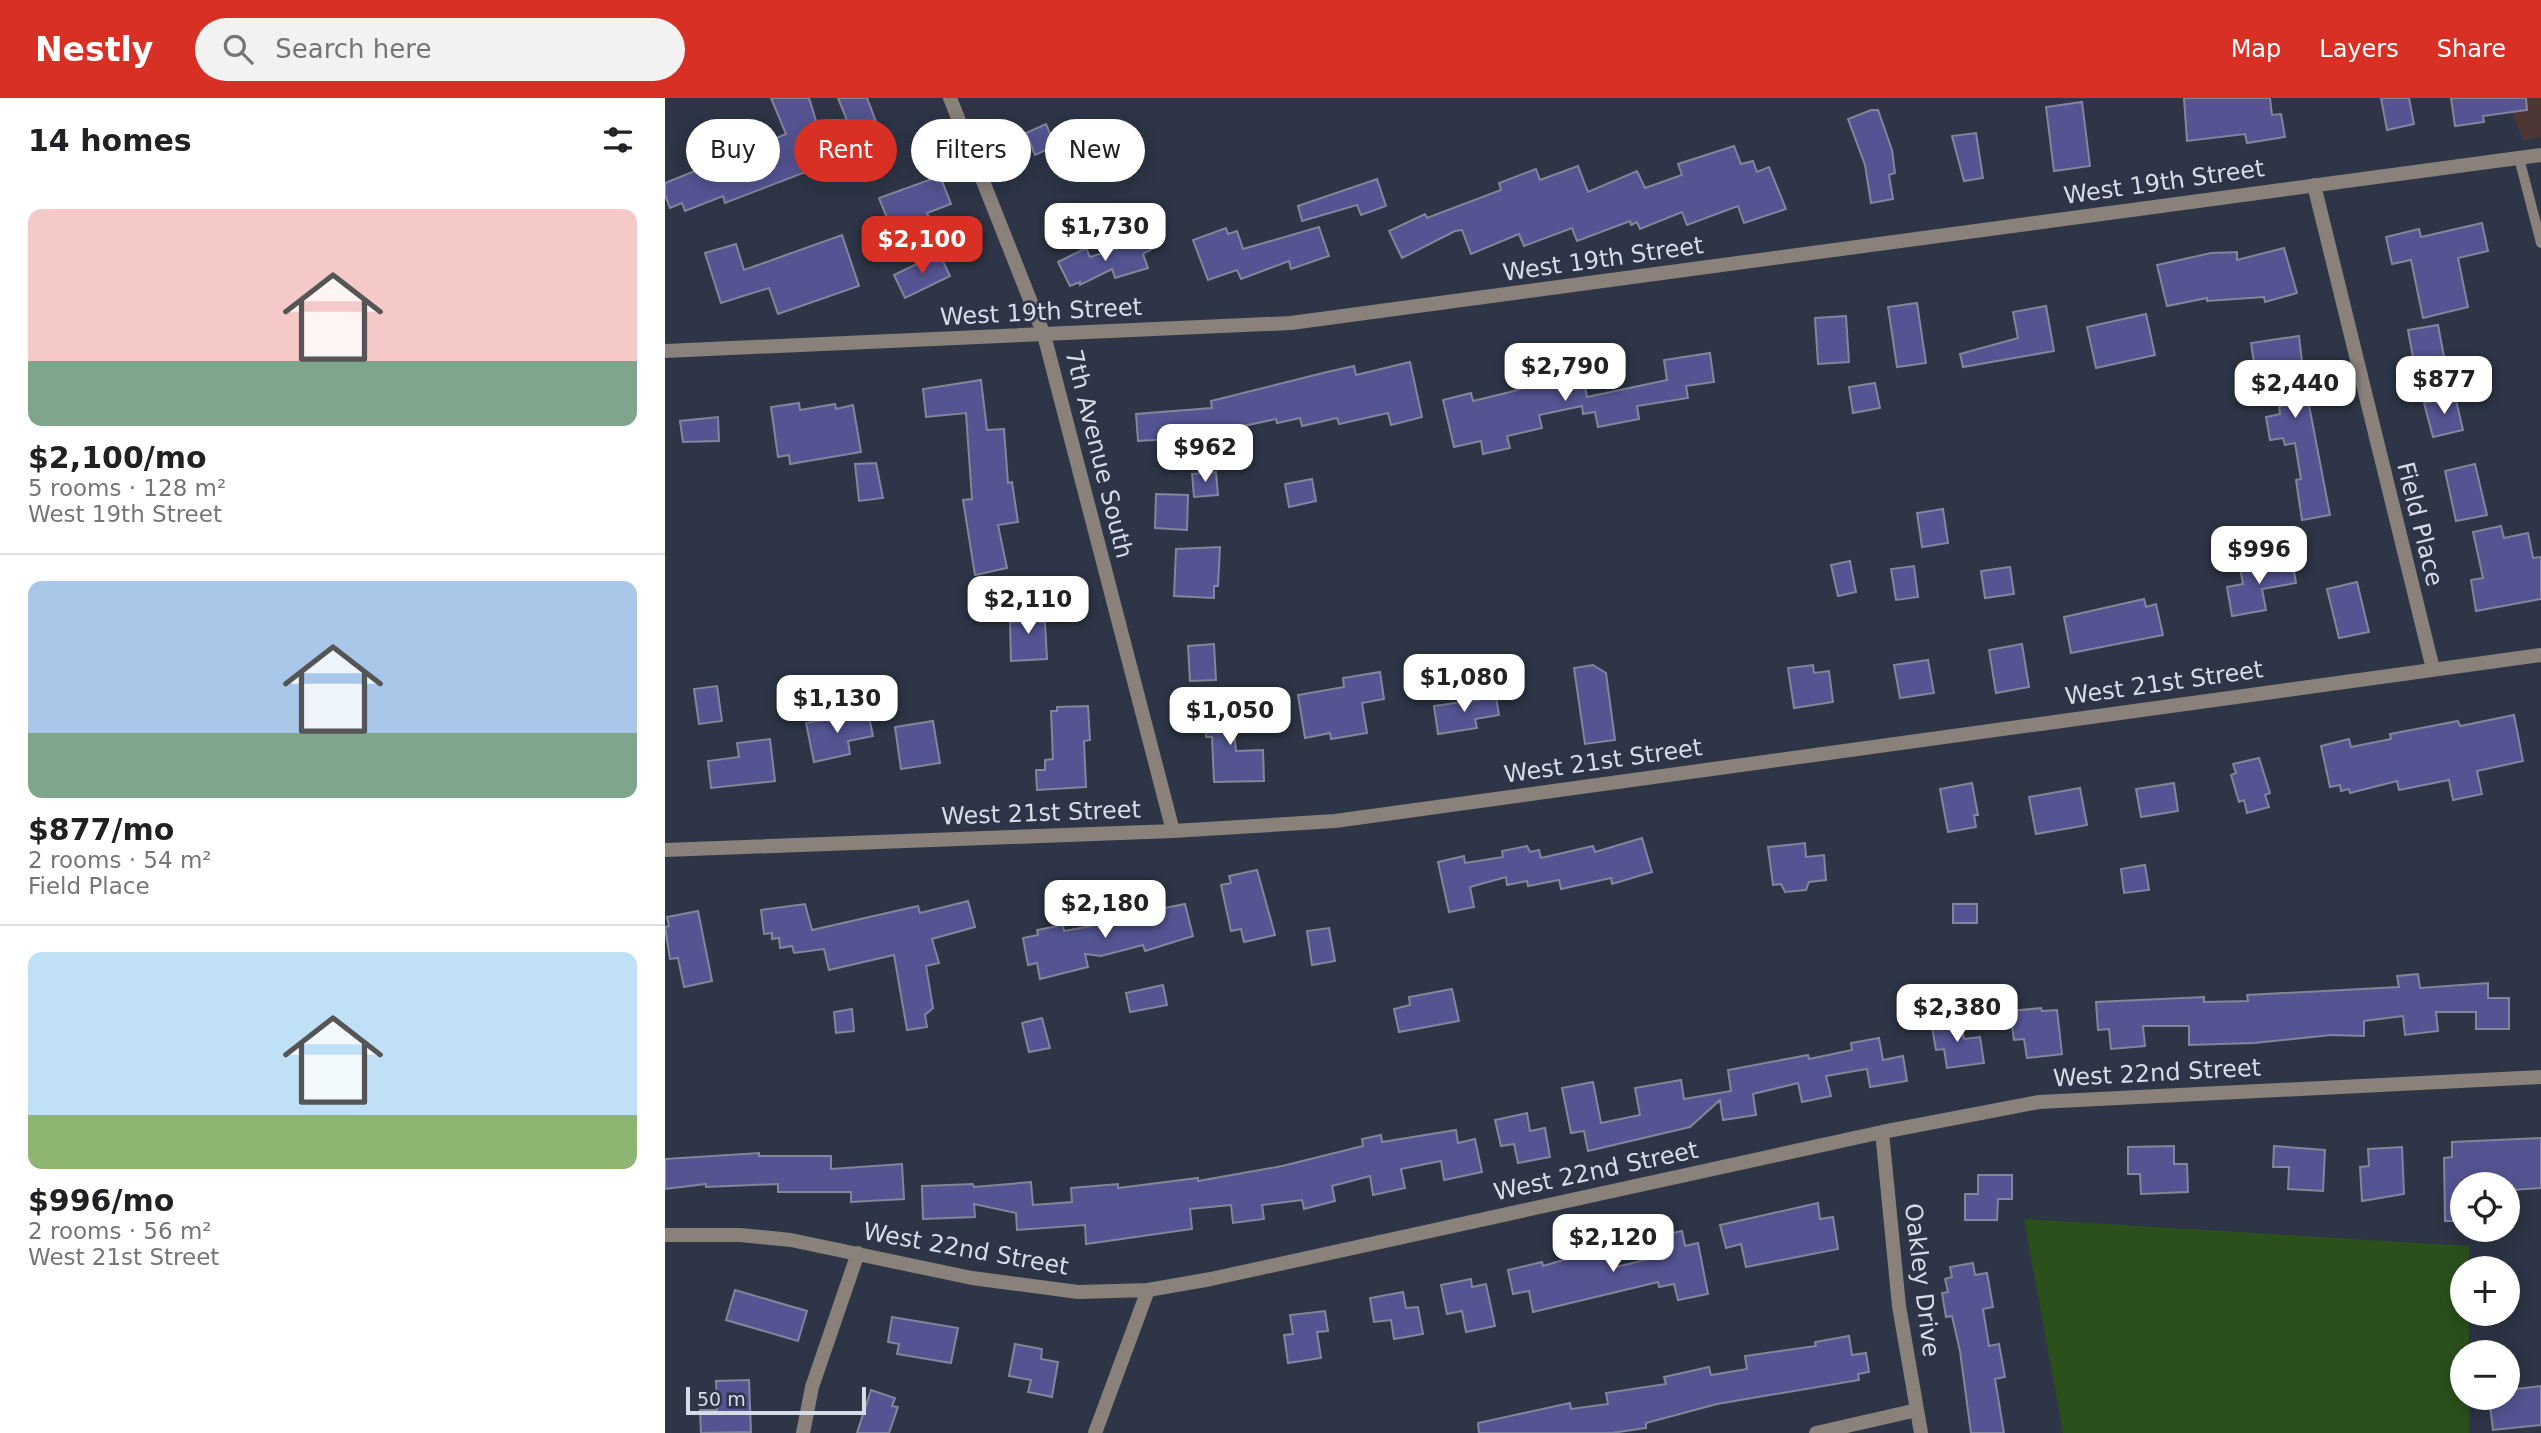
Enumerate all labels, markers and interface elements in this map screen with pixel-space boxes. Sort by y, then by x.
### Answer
search box [195,18,685,81]
text: Nestly [35,30,153,69]
icon: search [219,30,257,68]
text: Search here [275,34,431,64]
text: Map [2231,35,2281,63]
text: Layers [2319,35,2399,63]
text: Share [2437,35,2506,63]
chip: Buy [686,119,780,182]
chip: Rent [794,119,897,182]
chip: Filters [911,119,1031,182]
chip: New [1045,119,1145,182]
icon: filters [599,121,637,159]
text: 14 homes [28,123,192,158]
street label: West 19th Street [2062,154,2266,210]
pin: $1,730 [1048,204,1162,263]
text: $1,730 [1061,213,1149,239]
pin: $2,100 [865,216,979,276]
text: $2,100 [878,226,966,252]
street label: West 19th Street [1501,231,1705,287]
icon: home [270,254,396,380]
street label: West 19th Street [939,293,1143,331]
pin: $2,790 [1508,344,1622,403]
street label: 7th Avenue South [1060,347,1138,561]
text: $2,790 [1521,353,1609,379]
pin: $877 [2403,356,2485,416]
pin: $2,440 [2238,360,2352,420]
text: $877 [2412,366,2476,392]
text: $2,440 [2251,370,2339,396]
pin: $962 [1164,424,1246,484]
text: $962 [1173,434,1237,460]
text: $2,100/mo [28,440,207,475]
street label: Field Place [2391,459,2449,589]
text: 5 rooms · 128 m² [28,475,226,501]
text: West 19th Street [28,501,222,527]
pin: $996 [2218,526,2300,586]
text: $996 [2227,536,2291,562]
pin: $2,110 [971,576,1085,636]
text: $2,110 [984,586,1072,612]
icon: home [270,626,396,752]
pin: $1,080 [1407,654,1521,714]
street label: West 21st Street [2063,655,2265,711]
text: $1,080 [1420,664,1508,690]
pin: $1,130 [780,676,894,735]
text: $1,130 [793,685,881,711]
pin: $1,050 [1173,688,1287,747]
text: $1,050 [1186,697,1274,723]
street label: West 21st Street [1502,733,1704,789]
street label: West 21st Street [941,796,1141,830]
text: $877/mo [28,812,174,847]
text: 2 rooms · 54 m² [28,847,212,873]
text: Field Place [28,873,150,899]
pin: $2,180 [1048,880,1162,940]
text: $2,180 [1061,890,1149,916]
pin: $2,380 [1900,984,2014,1044]
text: $2,380 [1913,994,2001,1020]
icon: home [270,997,396,1123]
street label: West 22nd Street [2052,1054,2262,1092]
street label: West 22nd Street [1491,1136,1701,1206]
map controls [2450,1172,2520,1410]
button: locate [2450,1172,2520,1242]
text: $996/mo [28,1183,174,1218]
street label: Oakley Drive [1899,1201,1945,1359]
pin: $2,120 [1556,1214,1670,1274]
street label: West 22nd Street [861,1217,1071,1281]
text: 2 rooms · 56 m² [28,1218,212,1244]
text: $2,120 [1569,1224,1657,1250]
text: West 21st Street [28,1244,219,1270]
button: + [2450,1256,2520,1326]
button: − [2450,1340,2520,1410]
scale bar [686,1384,866,1416]
text: 50 m [697,1388,746,1410]

